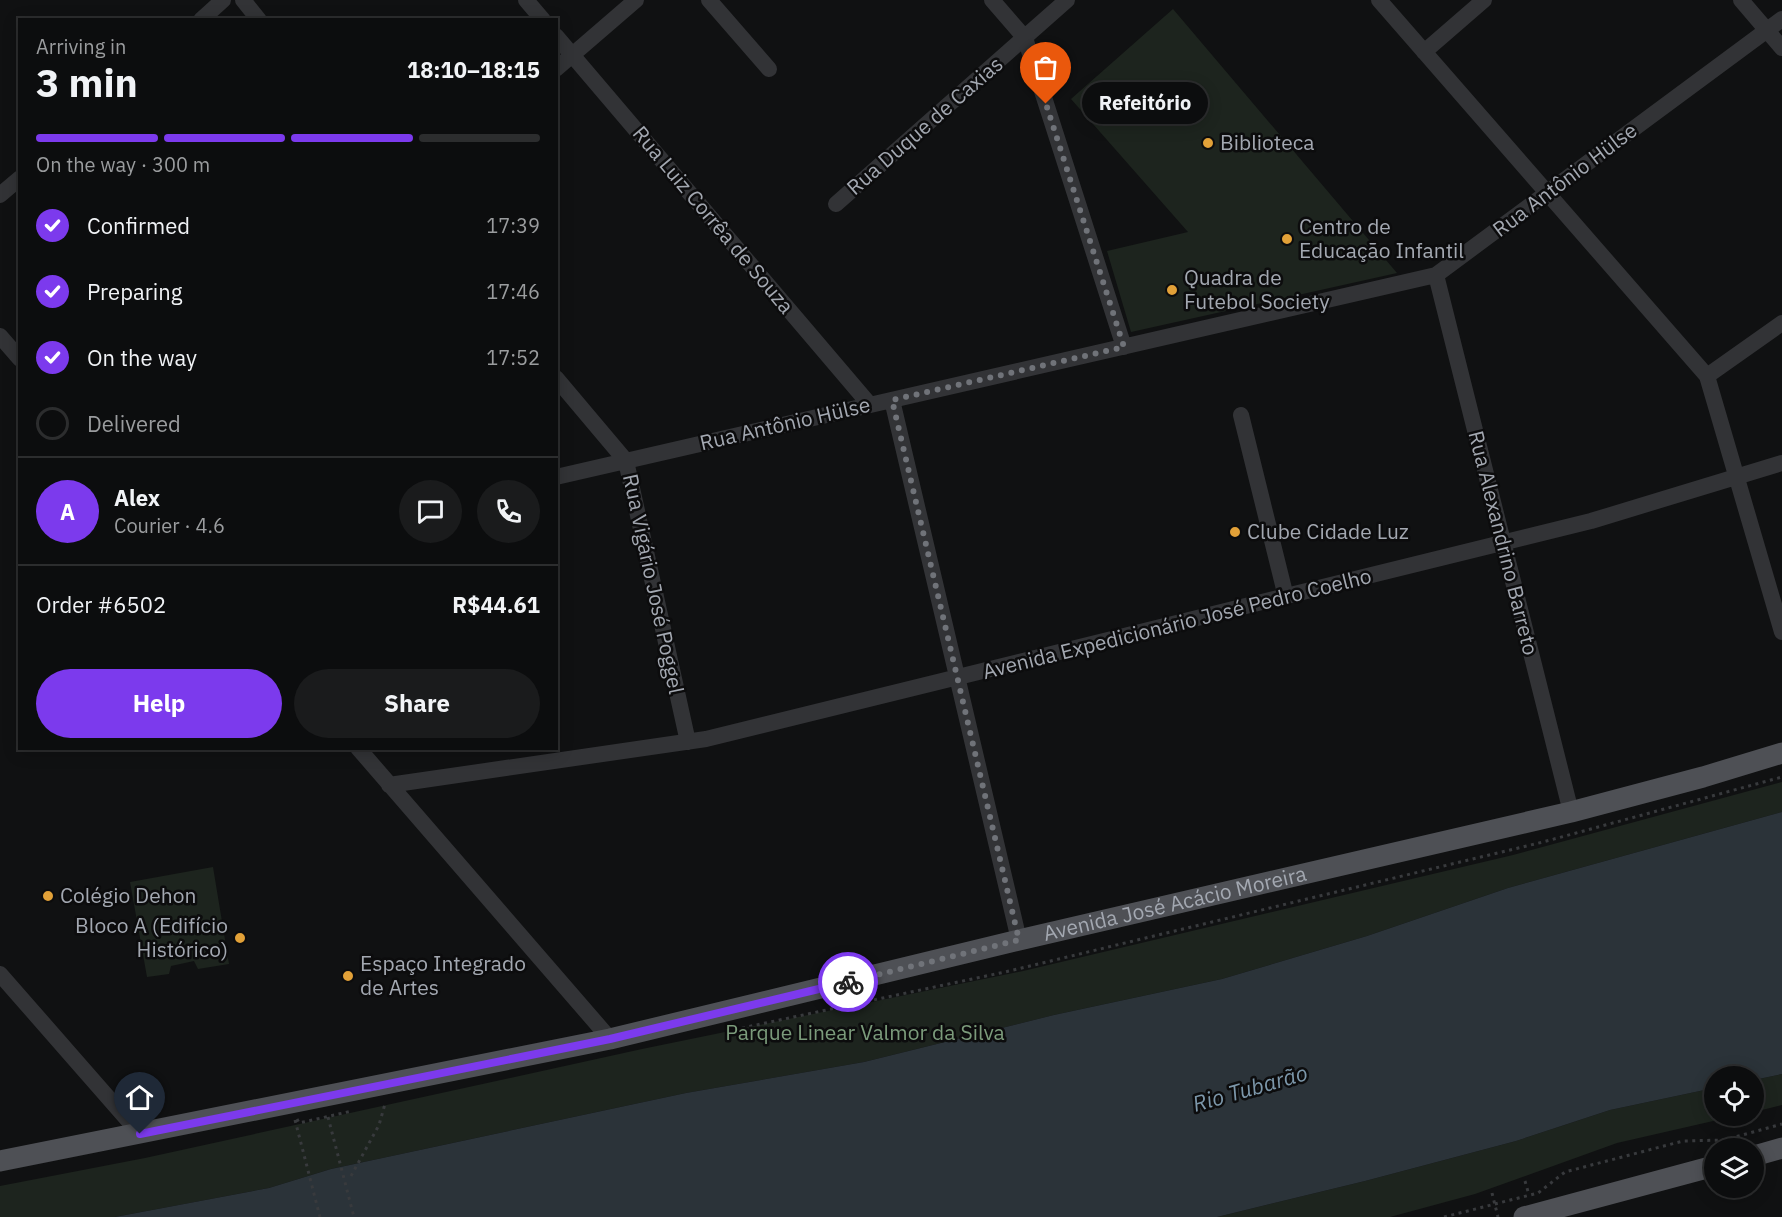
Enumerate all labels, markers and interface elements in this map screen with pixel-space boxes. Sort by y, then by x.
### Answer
text: Arriving in [36,33,126,60]
pin [1020,42,1071,104]
street label: Rua Duque de Caxias [840,50,1008,201]
icon: bag [1029,51,1062,84]
text: 18:10–18:15 [407,55,540,84]
text: 3 min [36,57,138,108]
callout: Refeitório [1082,83,1208,125]
text: Refeitório [1099,89,1191,116]
street label: Rua Antônio Hülse [1486,116,1642,243]
street label: Rua Luiz Corrêa de Souza [627,120,801,319]
place label: Biblioteca [1220,128,1314,156]
marker: Biblioteca [1201,136,1215,150]
text: On the way · 300 m [36,151,210,178]
icon: check [36,209,69,242]
text: Confirmed [87,211,190,240]
text: 17:39 [486,212,540,239]
place label: Centro de Educação Infantil [1299,212,1464,264]
marker: Centro de Educação Infantil [1280,232,1294,246]
place label: Quadra de Futebol Society [1184,263,1330,315]
icon: check [36,275,69,308]
text: Preparing [87,277,182,306]
text: 17:46 [486,278,540,305]
marker: Quadra de Futebol Society [1165,283,1179,297]
icon: check [36,341,69,374]
text: On the way [87,343,197,372]
text: 17:52 [486,344,540,371]
street label: Rua Antônio Hülse [697,390,873,456]
text: Delivered [87,409,181,438]
street label: Rua Alexandrino Barreto [1463,428,1545,658]
street label: Rua Vigário José Poggel [617,471,691,697]
button: chat [399,480,462,543]
button: phone [477,480,540,543]
text: Alex [114,483,160,512]
text: A [60,497,75,526]
text: Courier · 4.6 [114,512,225,539]
place label: Clube Cidade Luz [1247,517,1409,545]
marker: Clube Cidade Luz [1228,525,1242,539]
street label: Avenida Expedicionário José Pedro Coelho [979,561,1374,685]
text: Order #6502 [36,590,166,619]
text: R$44.61 [452,590,540,619]
button: Help [36,669,282,738]
button: Share [294,669,540,738]
street label: Avenida José Acácio Moreira [1040,859,1309,947]
place label: Colégio Dehon [60,881,196,909]
marker: Colégio Dehon [41,889,55,903]
place label: Bloco A (Edifício Histórico) [75,911,228,963]
marker: Bloco A (Edifício Histórico) [233,931,247,945]
place label: Espaço Integrado de Artes [360,949,526,1001]
courier [818,952,878,1012]
icon: bike [832,966,865,999]
marker: Espaço Integrado de Artes [341,969,355,983]
park label: Parque Linear Valmor da Silva [725,1018,1005,1046]
water label: Rio Tubarão [1189,1057,1311,1118]
map controls [1704,1066,1764,1198]
button: locate [1704,1066,1764,1126]
pin [114,1072,165,1134]
icon: home [123,1081,156,1114]
button: layers [1704,1138,1764,1198]

